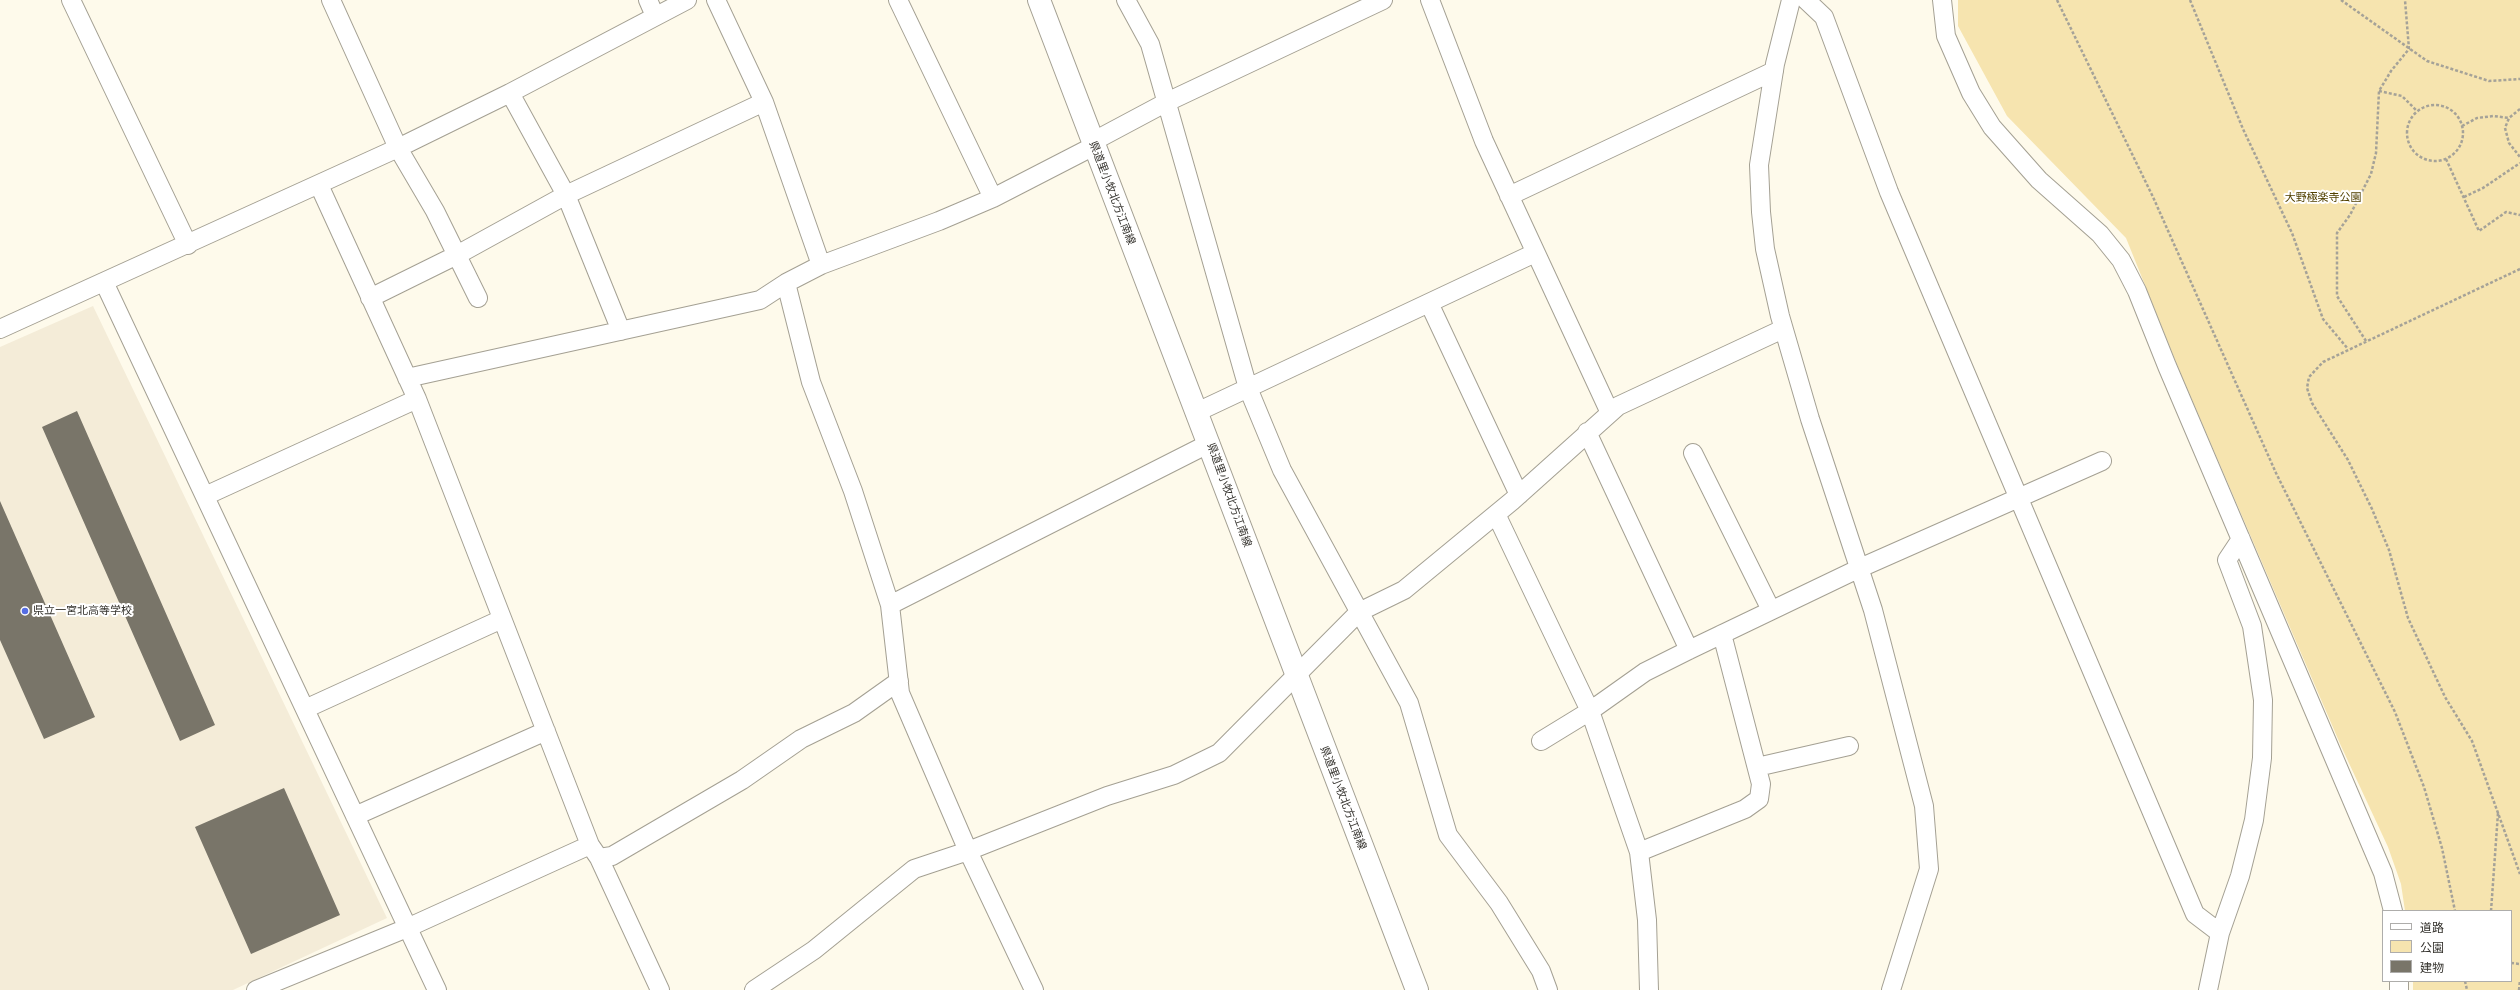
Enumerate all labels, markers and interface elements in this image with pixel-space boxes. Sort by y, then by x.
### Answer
street label: 県道里小牧北方江南線 [1086,139,1138,247]
park label: 大野極楽寺公園 [2285,191,2361,205]
street label: 県道里小牧北方江南線 [1204,441,1254,549]
place label: 県立一宮北高等学校 [33,604,132,618]
marker: 県立一宮北高等学校 [20,606,30,616]
street label: 県道里小牧北方江南線 [1317,744,1369,852]
legend [2382,910,2512,982]
text: 道路 [2420,920,2444,935]
text: 公園 [2420,940,2444,955]
text: 建物 [2420,960,2444,975]

